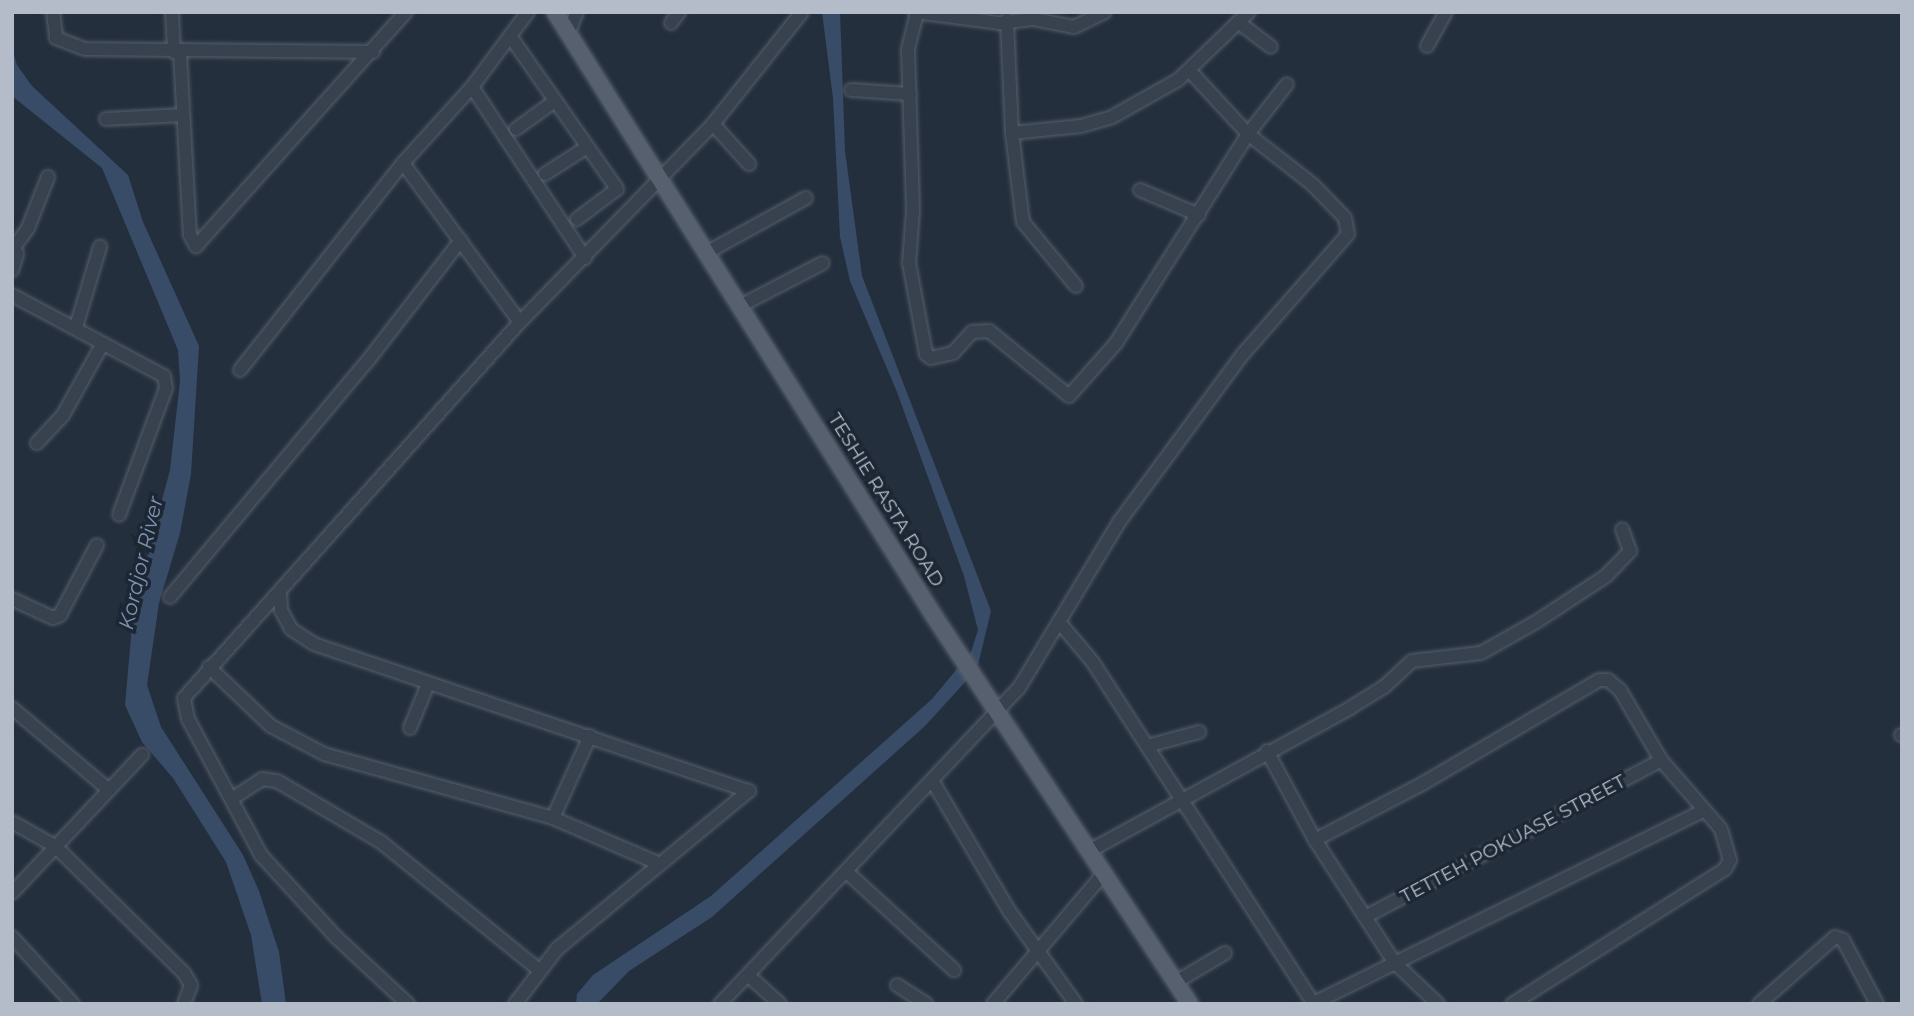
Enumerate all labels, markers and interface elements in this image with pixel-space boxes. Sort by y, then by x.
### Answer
street label: TESHIE RASTA ROAD [823,409,949,591]
water label: Kordjor River [113,494,169,632]
street label: TETTEH POKUASE STREET [1396,770,1630,908]

